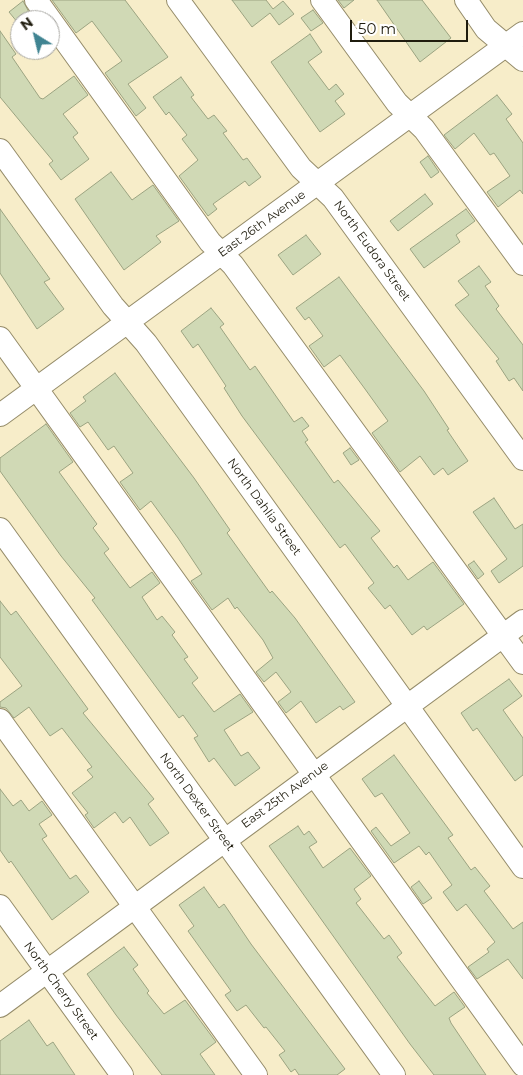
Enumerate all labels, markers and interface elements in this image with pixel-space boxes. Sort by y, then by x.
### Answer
north arrow [10,10,60,60]
scale bar [353,10,470,42]
text: N [17,13,37,34]
text: 50 m [358,19,396,38]
street label: East 26th Avenue [216,187,308,261]
street label: North Eudora Street [331,198,413,304]
street label: North Dahlia Street [224,456,304,558]
street label: North Dexter Street [157,750,237,854]
street label: East 25th Avenue [239,759,331,831]
street label: North Cherry Street [21,939,101,1043]

